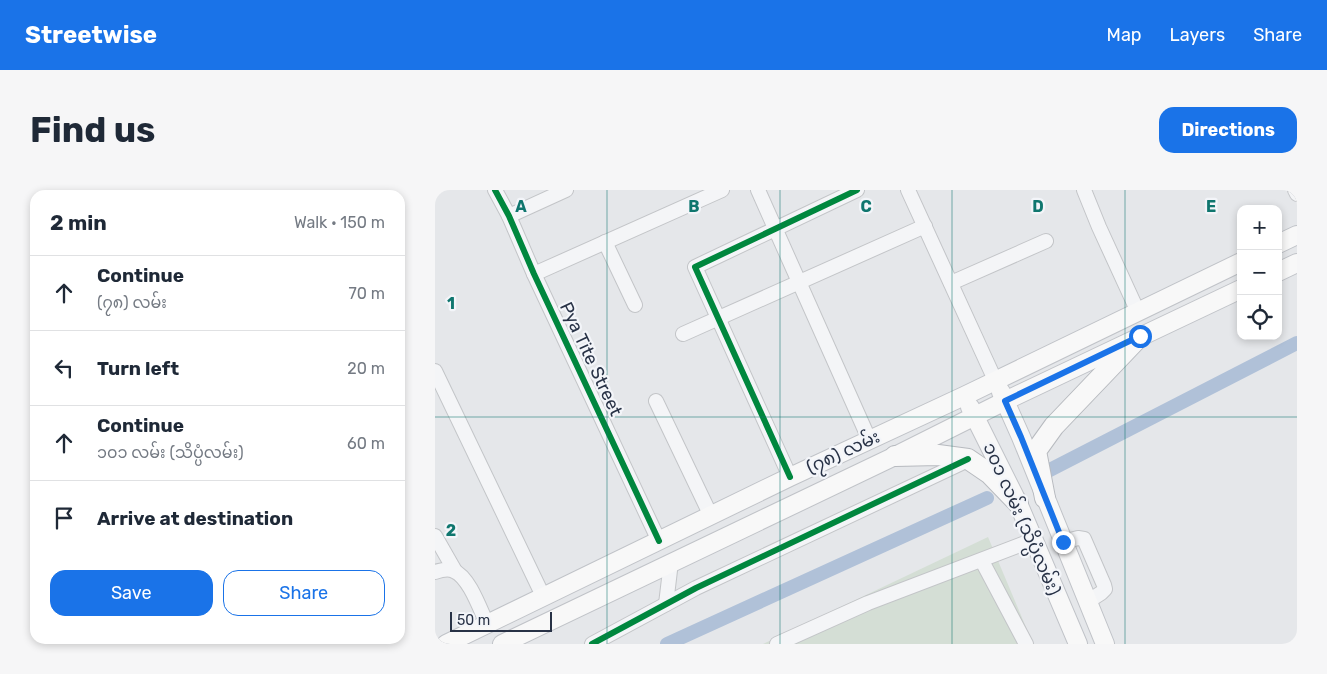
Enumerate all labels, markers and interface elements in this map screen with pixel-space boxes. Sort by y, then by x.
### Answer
text: Streetwise [25,21,157,49]
text: Map [1107,24,1142,46]
text: Layers [1170,24,1225,46]
text: Share [1253,24,1302,46]
button: Directions [1159,107,1297,153]
text: Find us [30,109,155,151]
text: A [515,197,527,216]
text: B [688,197,700,216]
text: C [860,197,872,216]
text: D [1032,197,1044,216]
text: E [1206,197,1216,216]
map controls [1237,205,1282,340]
button: + [1237,205,1282,250]
text: 2 min [50,210,107,235]
text: Walk · 150 m [294,213,385,232]
button: − [1237,250,1282,295]
text: Continue [97,264,184,287]
icon: ahead [50,279,78,307]
text: 70 m [348,284,385,303]
text: (၇၈) လမ်း [97,293,167,312]
text: 1 [447,294,455,313]
button: locate [1237,295,1282,340]
street label: Pya Tite Street [555,298,627,420]
route start [1129,325,1152,348]
icon: left [50,354,78,382]
text: Turn left [97,357,179,380]
text: 20 m [347,359,385,378]
text: Continue [97,414,184,437]
street label: (၇၈) လမ်း [802,424,885,482]
icon: ahead [50,429,78,457]
text: 60 m [347,434,385,453]
street label: ၁၀၁ လမ်း (သိပ္ပံလမ်း) [974,438,1068,601]
text: ၁၀၁ လမ်း (သိပ္ပံလမ်း) [97,443,244,462]
icon: arrive [50,504,78,532]
text: Arrive at destination [97,507,293,530]
text: 2 [446,521,456,540]
route end [1052,531,1075,554]
button: Save [50,570,213,616]
button: Share [223,570,385,616]
scale bar [450,609,553,632]
text: 50 m [457,612,490,629]

